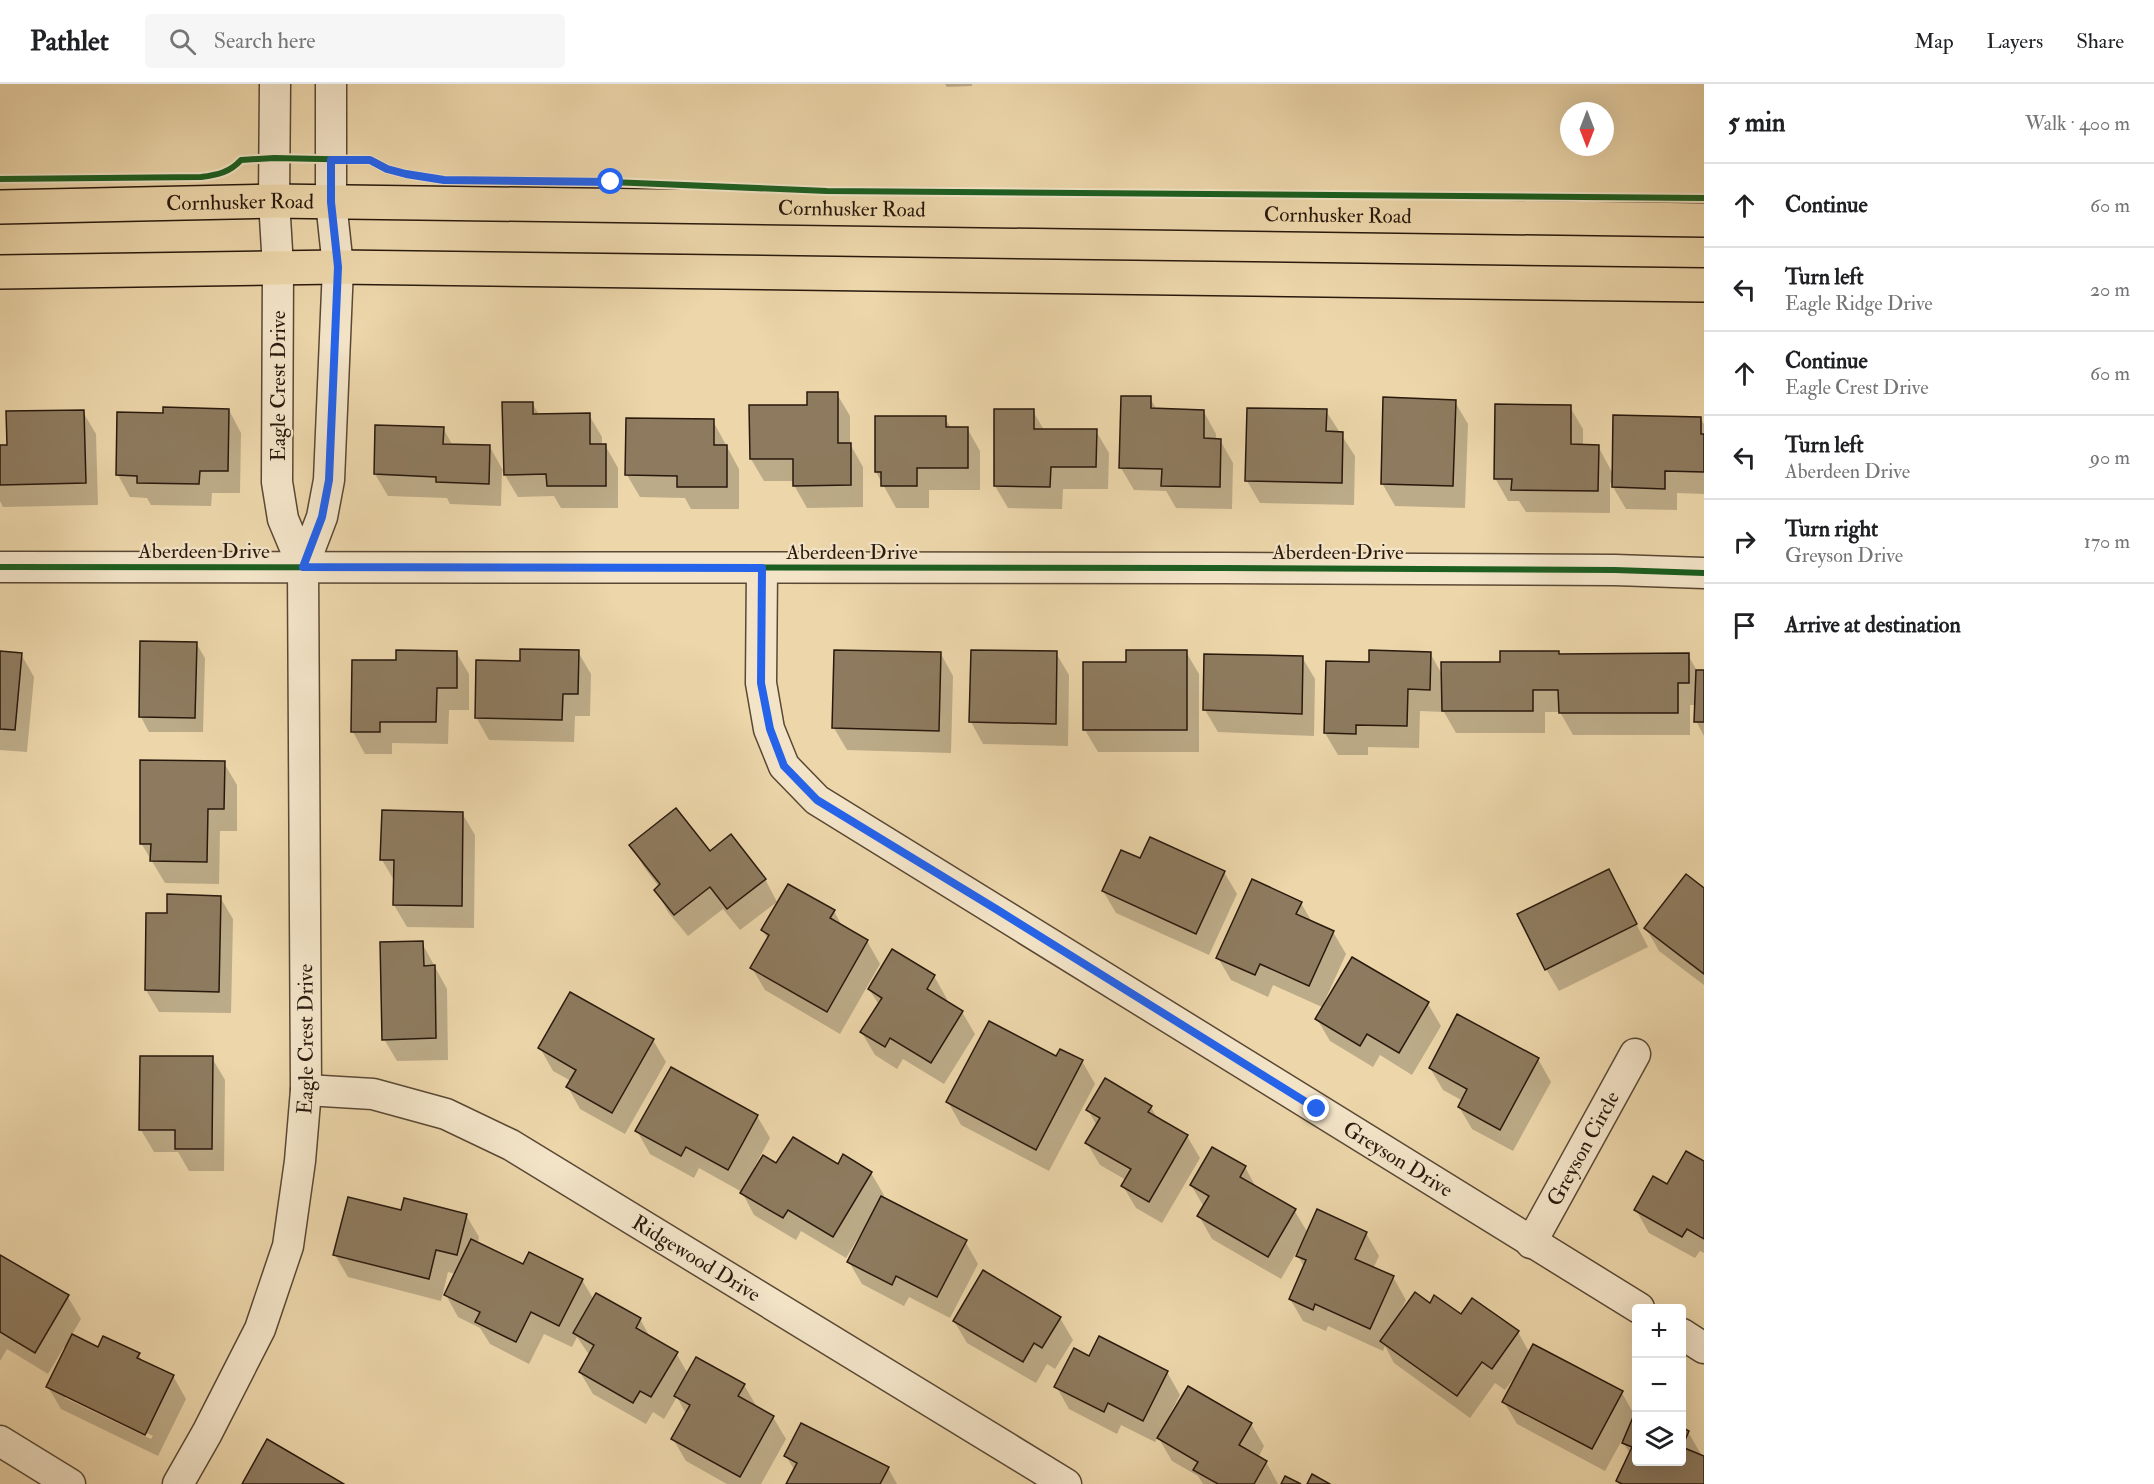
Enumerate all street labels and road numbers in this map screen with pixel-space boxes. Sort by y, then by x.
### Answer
street label: Cornhusker Road [166,187,315,217]
street label: Cornhusker Road [778,194,927,223]
street label: Cornhusker Road [1264,201,1413,230]
street label: Eagle Crest Drive [265,310,292,461]
street label: Aberdeen Drive [137,538,270,565]
street label: Aberdeen Drive [785,539,918,566]
street label: Aberdeen Drive [1271,539,1404,566]
street label: Eagle Crest Drive [290,963,320,1116]
street label: Greyson Circle [1541,1086,1626,1211]
street label: Greyson Drive [1338,1115,1458,1203]
street label: Ridgewood Drive [627,1209,766,1308]

